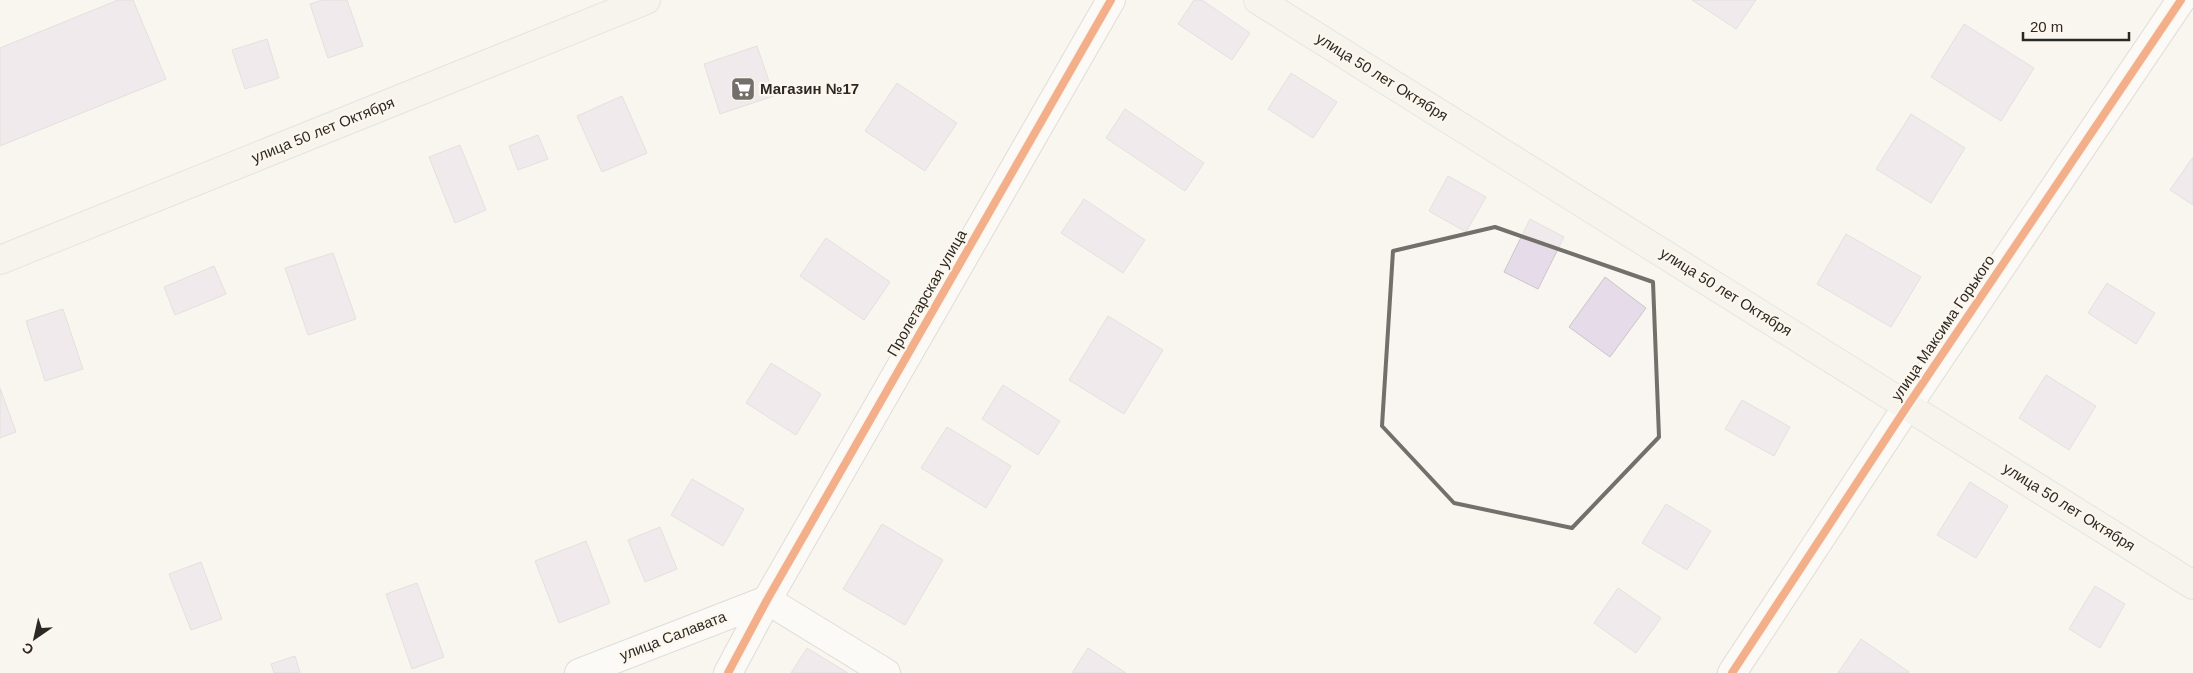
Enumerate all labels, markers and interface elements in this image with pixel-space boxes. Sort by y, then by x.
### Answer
scale bar [2023,10,2129,42]
text: 20 m [2030,18,2063,35]
street label: улица 50 лет Октября [1313,29,1451,124]
supermarket icon: Магазин №17 [730,76,756,102]
place label: Магазин №17 [760,80,859,97]
street label: улица 50 лет Октября [249,93,397,166]
street label: Пролетарская улица [883,226,970,359]
street label: улица 50 лет Октября [1657,244,1795,339]
street label: улица Максима Горького [1887,252,1998,404]
street label: улица 50 лет Октября [2000,459,2138,554]
street label: улица Салавата [617,607,729,664]
north arrow [10,613,60,663]
text: С [19,639,36,658]

